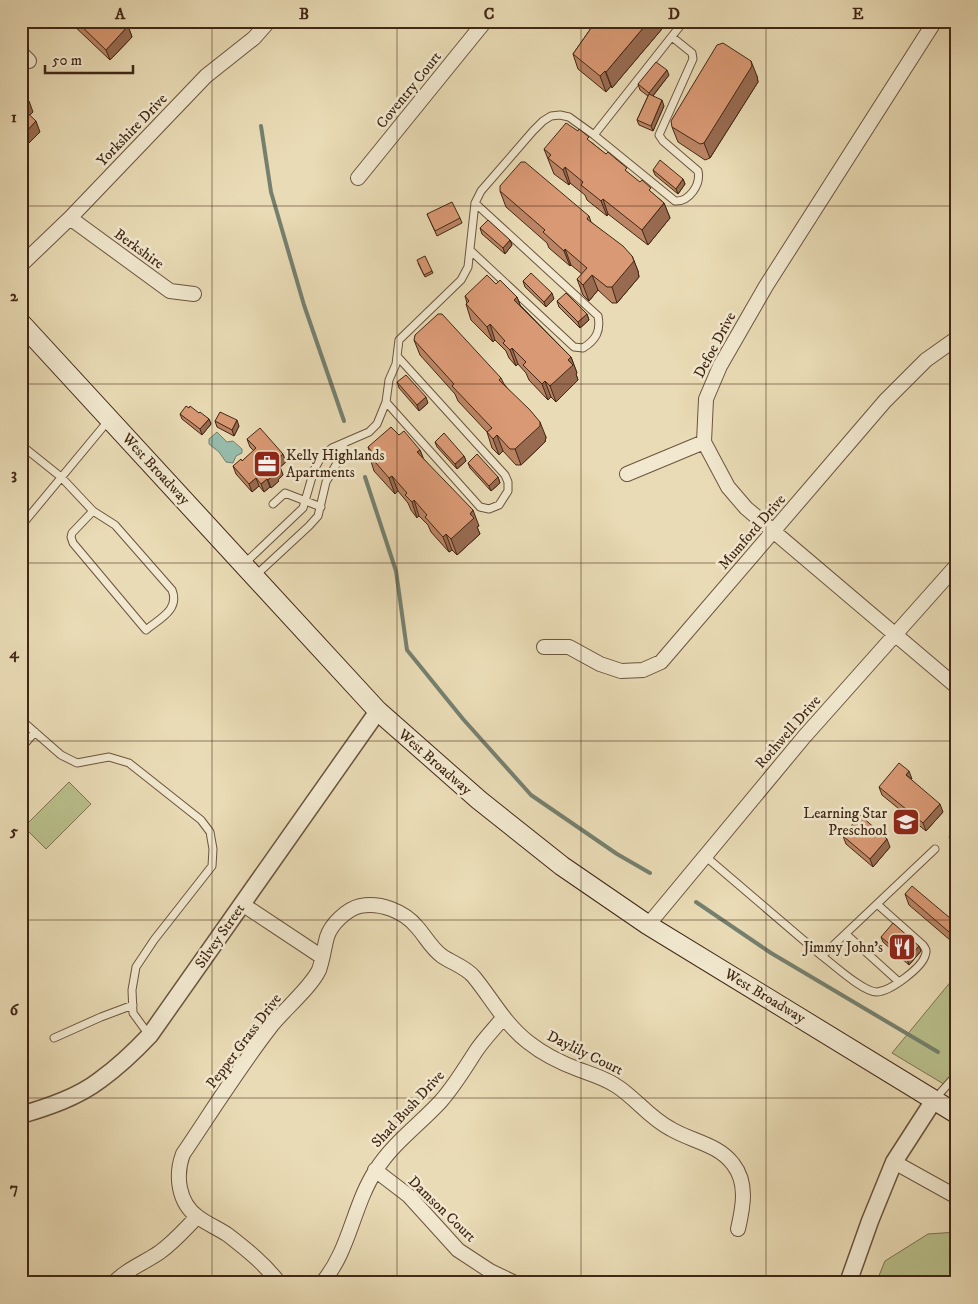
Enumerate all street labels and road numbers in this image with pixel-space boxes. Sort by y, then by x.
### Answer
street label: Coventry Court [372,48,446,132]
street label: Yorkshire Drive [93,90,171,170]
street label: Berkshire [110,225,168,273]
street label: Defoe Drive [690,309,740,381]
street label: West Broadway [117,428,195,510]
street label: Mumford Drive [714,490,790,574]
street label: Rothwell Drive [751,691,825,773]
street label: West Broadway [394,724,476,800]
street label: Silvey Street [191,900,249,972]
street label: West Broadway [720,964,810,1028]
street label: Pepper Grass Drive [202,990,286,1092]
street label: Daylily Court [544,1026,626,1080]
street label: Shad Bush Drive [367,1066,449,1152]
street label: Damson Court [404,1172,480,1246]

